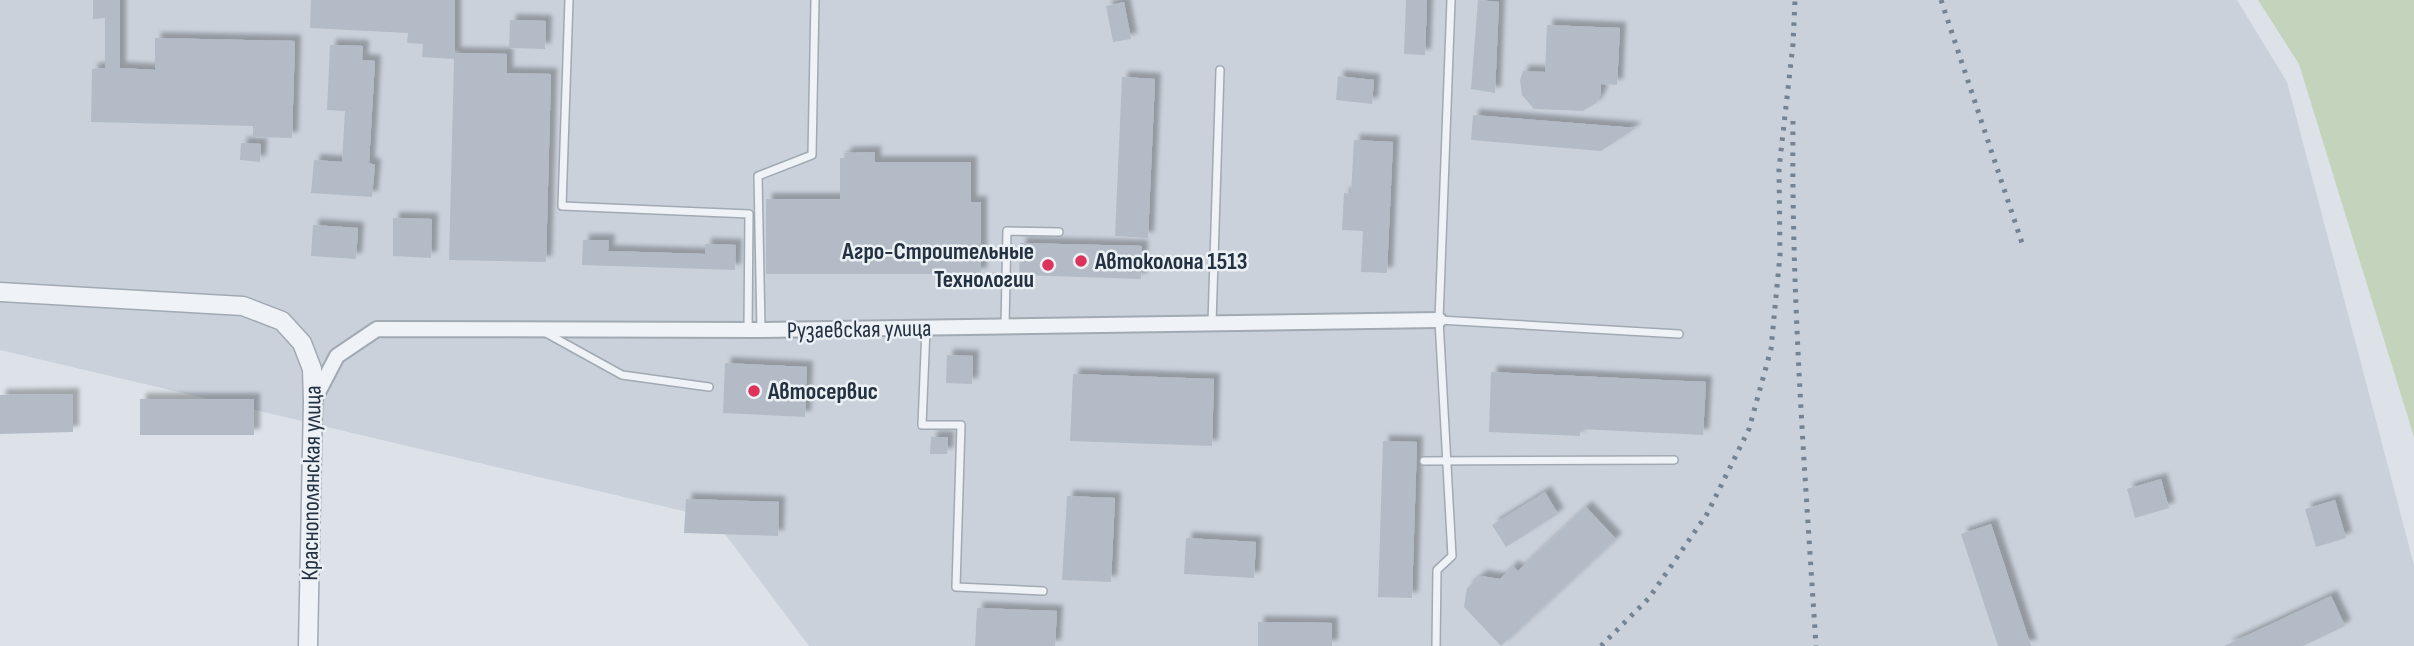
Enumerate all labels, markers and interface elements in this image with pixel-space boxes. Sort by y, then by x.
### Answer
place label: Агро-Строительные Технологии [841,237,1034,294]
place label: Автоколона 1513 [1094,247,1247,276]
marker: Автоколона 1513 [1073,253,1089,269]
marker: Агро-Строительные Технологии [1040,257,1056,273]
street label: Рузаевская улица [787,314,932,345]
place label: Автосервис [767,377,878,406]
marker: Автосервис [746,383,762,399]
street label: Краснополянская улица [295,385,328,581]

